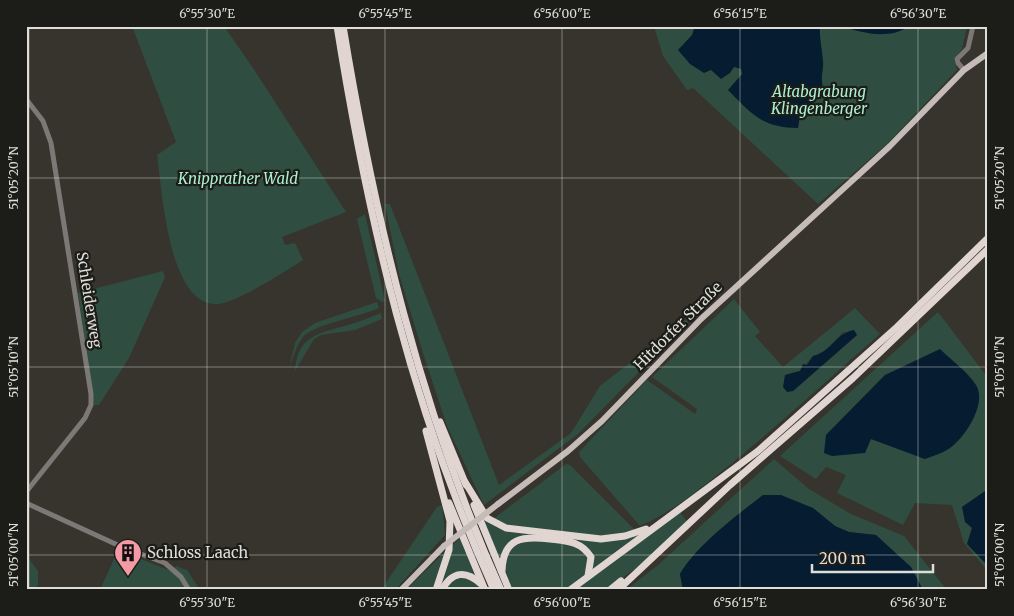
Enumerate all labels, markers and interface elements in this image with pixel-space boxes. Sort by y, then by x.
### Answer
text: 6°55'30"E [179,6,235,21]
text: 6°55'45"E [358,6,412,21]
text: 6°56'00"E [534,6,591,21]
text: 6°56'15"E [713,6,767,21]
text: 6°56'30"E [890,6,946,21]
park label: Altabgrabung Klingenberger [770,82,868,118]
text: 51°05'20"N [6,145,21,210]
text: 51°05'20"N [992,145,1007,210]
park label: Knipprather Wald [177,169,298,188]
street label: Schleiderweg [73,250,106,349]
street label: Hitdorfer Straße [629,277,726,374]
text: 51°05'10"N [6,335,21,398]
text: 51°05'10"N [992,335,1007,398]
text: 51°05'00"N [6,522,21,587]
text: 51°05'00"N [992,522,1007,587]
building icon: Schloss Laach [113,538,143,577]
scale bar [812,541,933,573]
place label: Schloss Laach [147,543,248,562]
text: 200 m [819,549,866,568]
text: 6°55'30"E [179,595,235,610]
text: 6°55'45"E [358,595,412,610]
text: 6°56'00"E [534,595,591,610]
text: 6°56'15"E [713,595,767,610]
text: 6°56'30"E [890,595,946,610]

